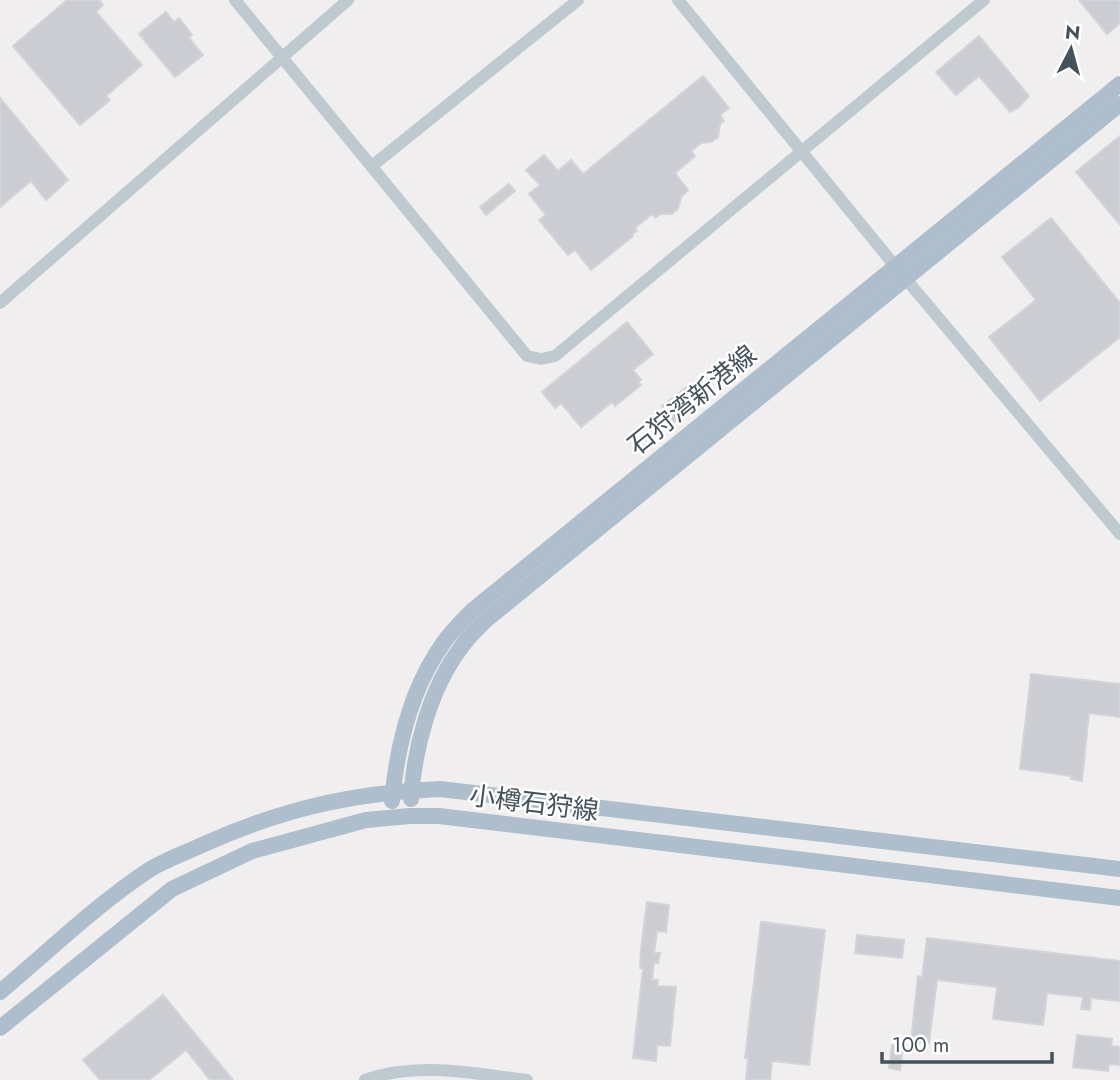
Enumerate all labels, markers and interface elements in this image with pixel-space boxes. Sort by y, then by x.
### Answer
north arrow [1036,14,1106,84]
text: N [1064,18,1082,47]
street label: 石狩湾新港線 [619,336,765,464]
street label: 小樽石狩線 [467,776,601,830]
scale bar [882,1020,1052,1064]
text: 100 m [892,1030,949,1060]

